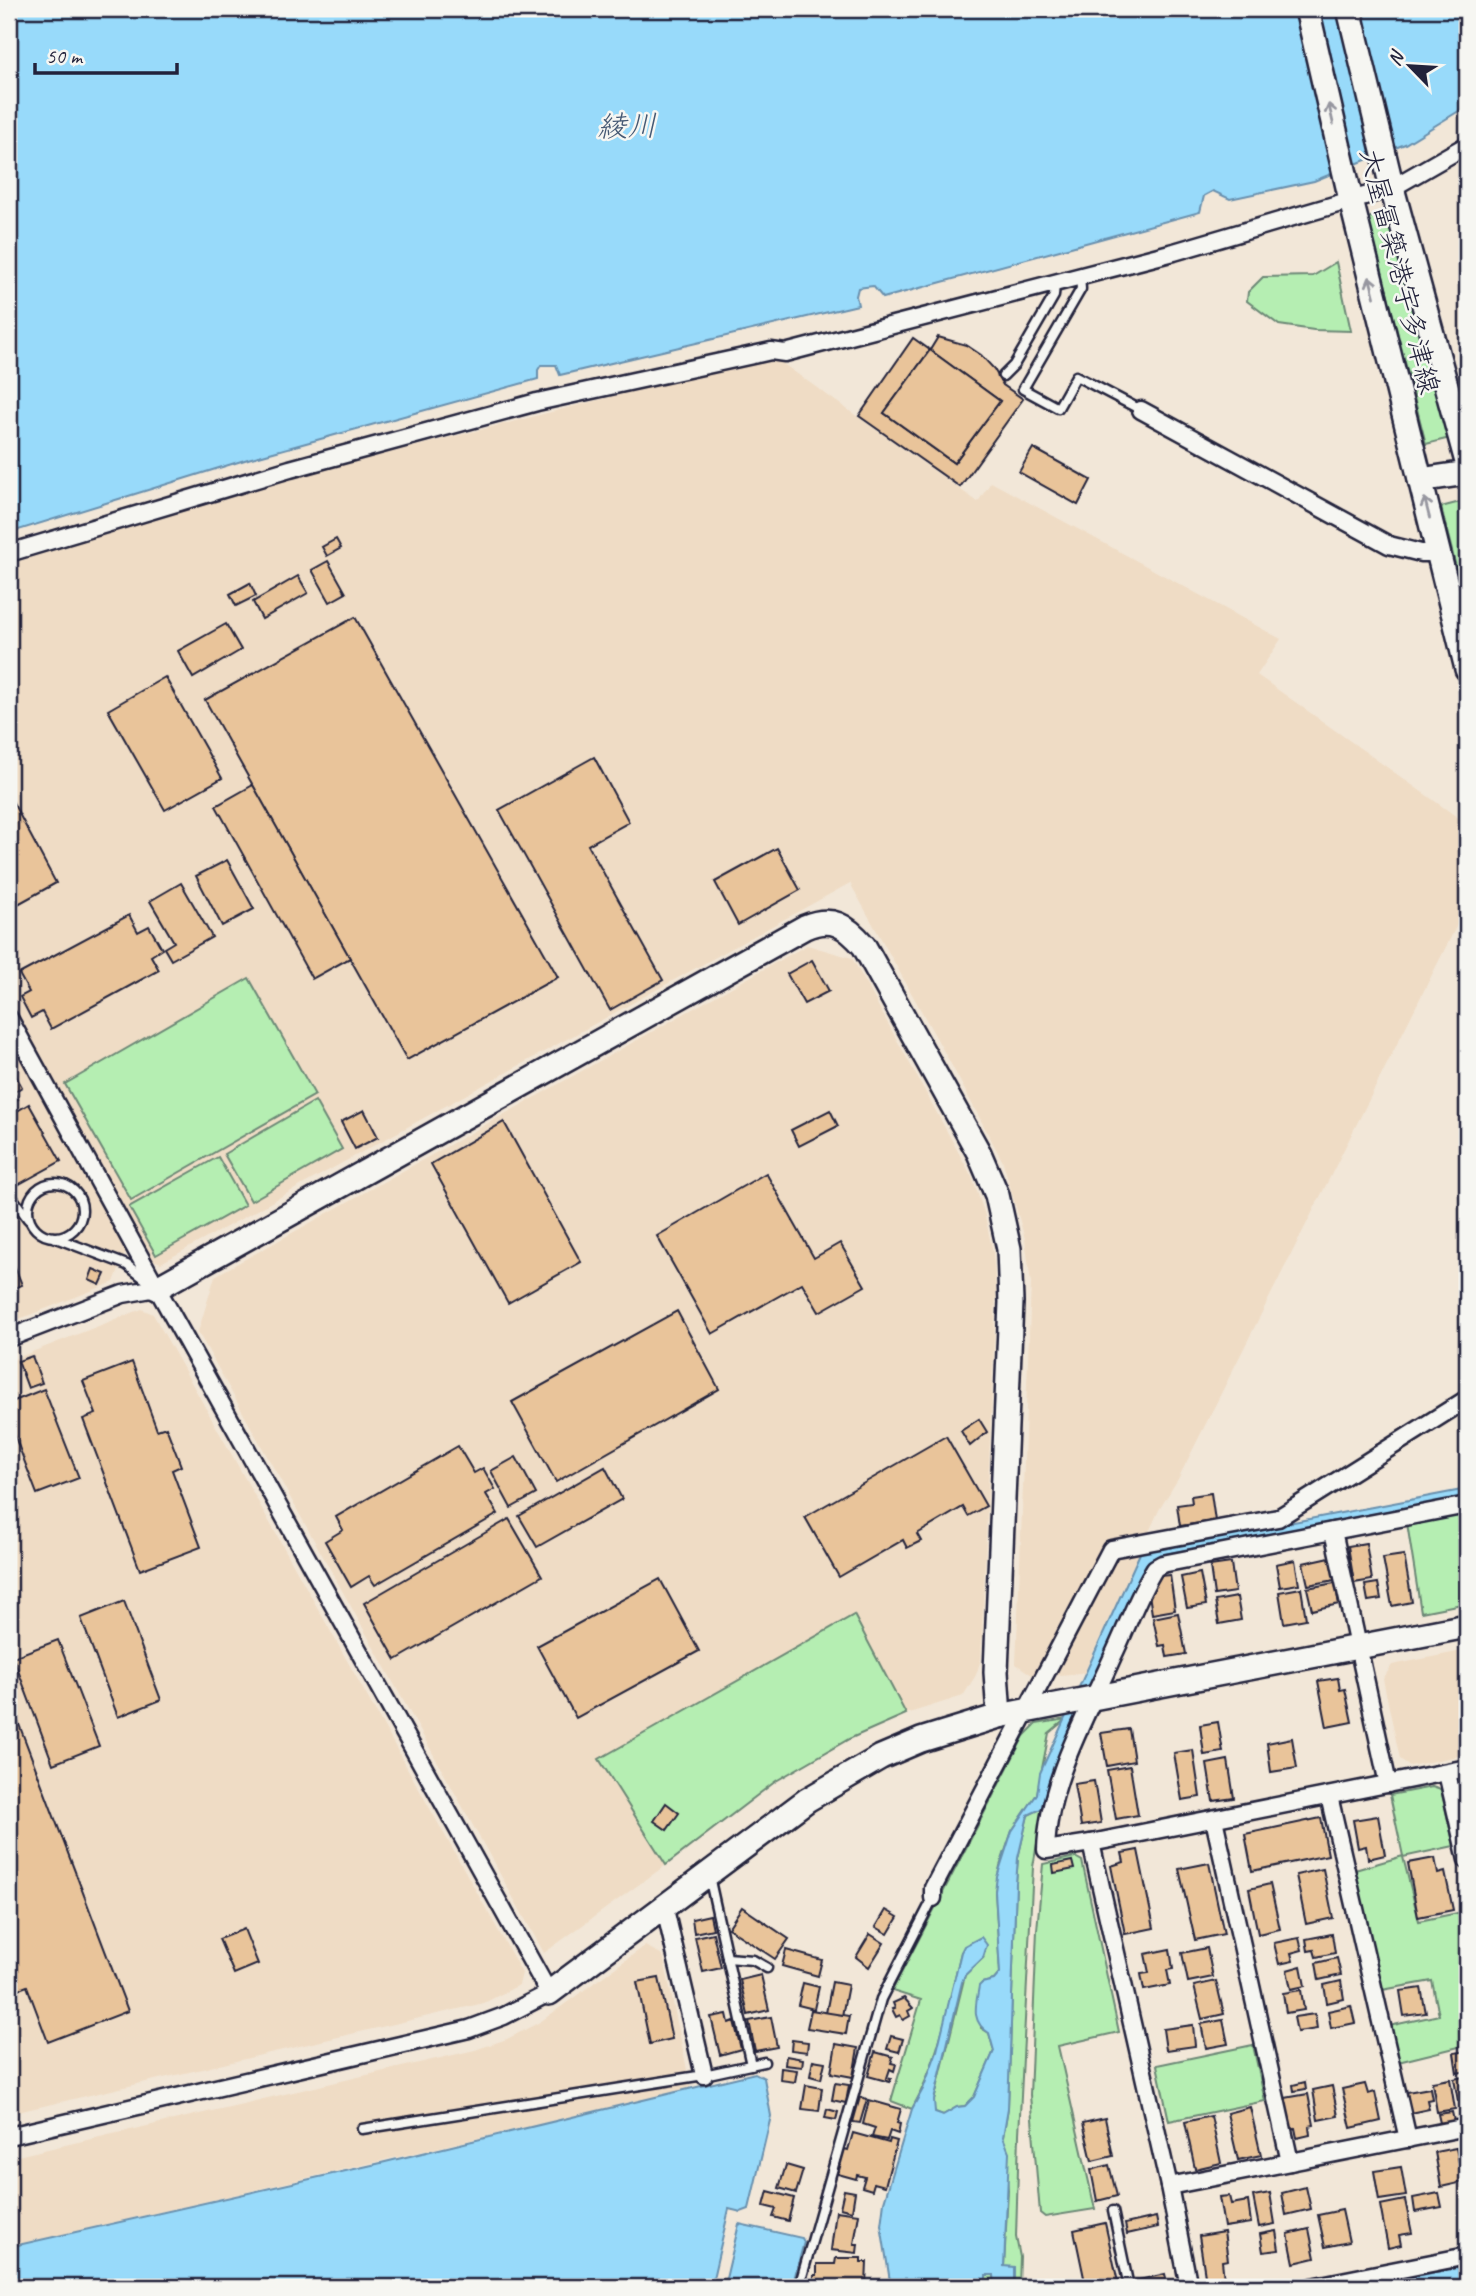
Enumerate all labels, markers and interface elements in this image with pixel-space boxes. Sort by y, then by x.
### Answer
scale bar [35,32,177,76]
north arrow [1374,32,1444,102]
text: 50 m [46,43,84,69]
text: N [1382,46,1410,70]
one-way arrow [1324,103,1337,126]
water label: 綾川 [597,106,657,146]
street label: 大屋冨築港宇多津線 [1353,145,1447,397]
one-way arrow [1365,276,1378,299]
one-way arrow [1420,497,1433,520]

